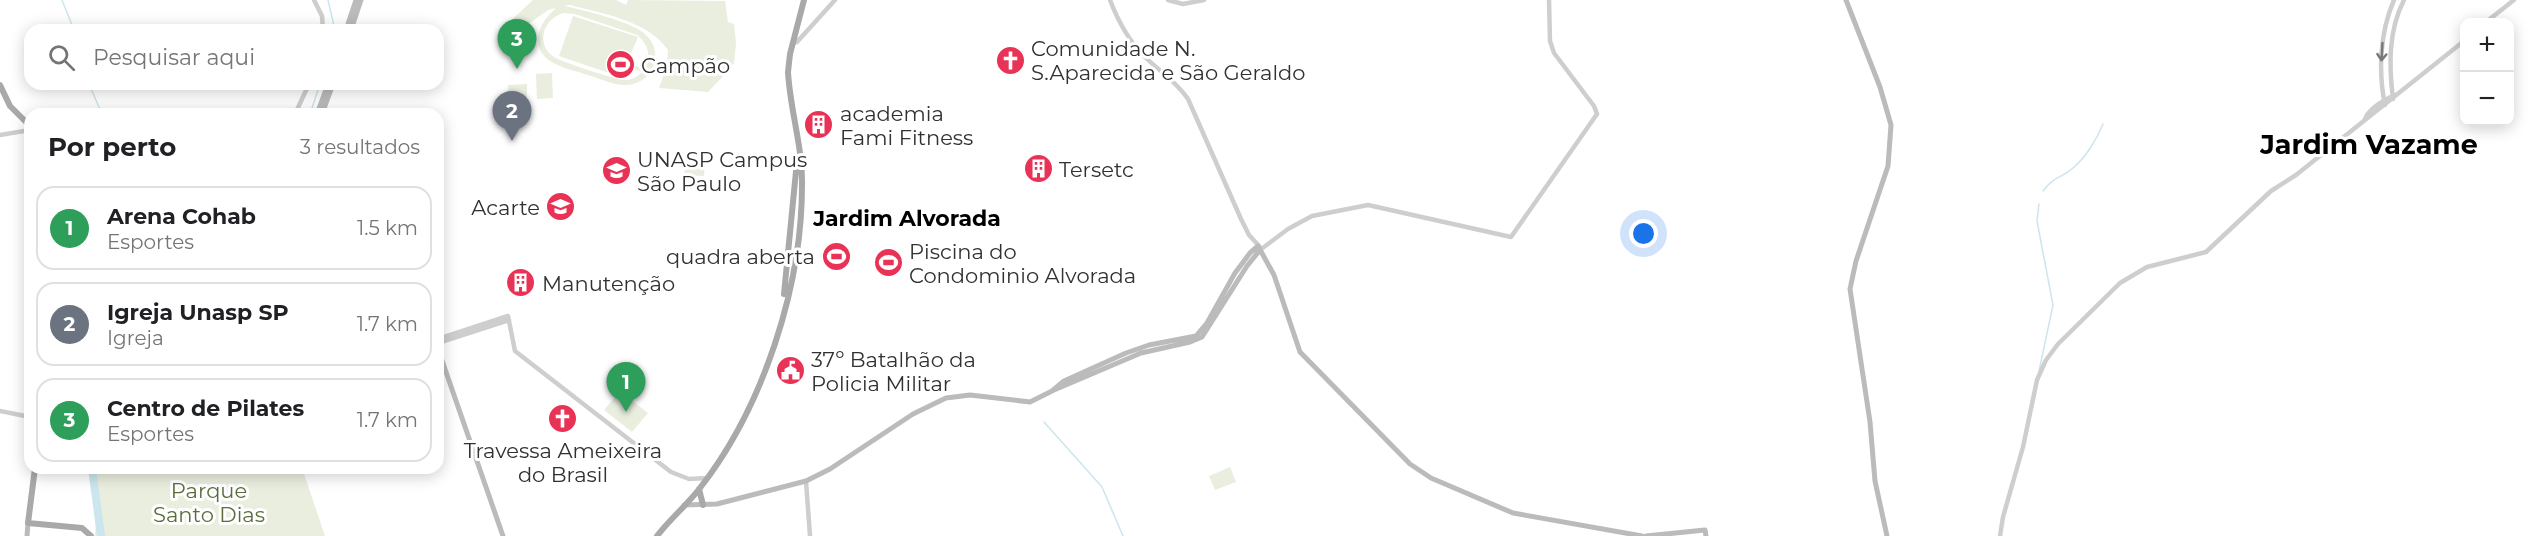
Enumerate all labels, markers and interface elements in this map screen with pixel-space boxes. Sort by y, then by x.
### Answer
map controls [2460,18,2514,126]
button: + [2460,18,2514,72]
pin: 3 [498,20,536,69]
search box [24,24,444,90]
place label: Comunidade N. S.Aparecida e São Geraldo [1031,36,1305,85]
icon: search [45,41,78,74]
one-way arrow [2377,41,2388,61]
text: Pesquisar aqui [93,44,255,71]
church icon: Comunidade N. S.Aparecida e São Geraldo [994,44,1026,76]
sports icon: Campão [604,49,636,81]
place label: Campão [641,53,730,78]
button: − [2460,72,2514,126]
pin: 2 [492,92,532,141]
place label: academia Fami Fitness [840,101,973,150]
building icon: academia Fami Fitness [803,109,835,141]
district label: Jardim Vazame [2259,128,2478,161]
text: Por perto [48,131,176,163]
text: 3 resultados [300,135,420,159]
place label: UNASP Campus São Paulo [637,147,807,196]
building icon: Tersetc [1022,153,1054,185]
school or university icon: UNASP Campus São Paulo [600,155,632,187]
place label: Tersetc [1059,157,1134,182]
school or university icon: Acarte [545,191,577,223]
place label: Acarte [471,195,540,220]
text: Arena Cohab [107,203,256,230]
district label: Jardim Alvorada [812,205,1001,232]
text: 1 [66,216,73,240]
text: 1.5 km [357,216,418,240]
your location [1629,219,1658,248]
text: Esportes [107,230,194,254]
place label: Piscina do Condominio Alvorada [909,239,1136,288]
sports icon: quadra aberta [820,240,852,272]
place label: quadra aberta [666,244,815,269]
sports icon: Piscina do Condominio Alvorada [872,247,904,279]
building icon: Manutenção [505,267,537,299]
place label: Manutenção [542,271,675,296]
text: Igreja Unasp SP [107,299,289,326]
text: 2 [64,312,75,336]
text: 1.7 km [357,312,418,336]
text: Igreja [107,326,164,350]
place label: 37º Batalhão da Policia Militar [811,347,976,396]
public building icon: 37º Batalhão da Policia Militar [774,355,806,387]
pin: 1 [606,362,646,412]
text: Centro de Pilates [107,395,304,422]
church icon: Travessa Ameixeira do Brasil [547,403,579,435]
text: 3 [64,408,75,432]
text: 1.7 km [357,408,418,432]
text: Esportes [107,422,194,446]
place label: Travessa Ameixeira do Brasil [464,438,662,487]
park label: Parque Santo Dias [153,478,265,527]

